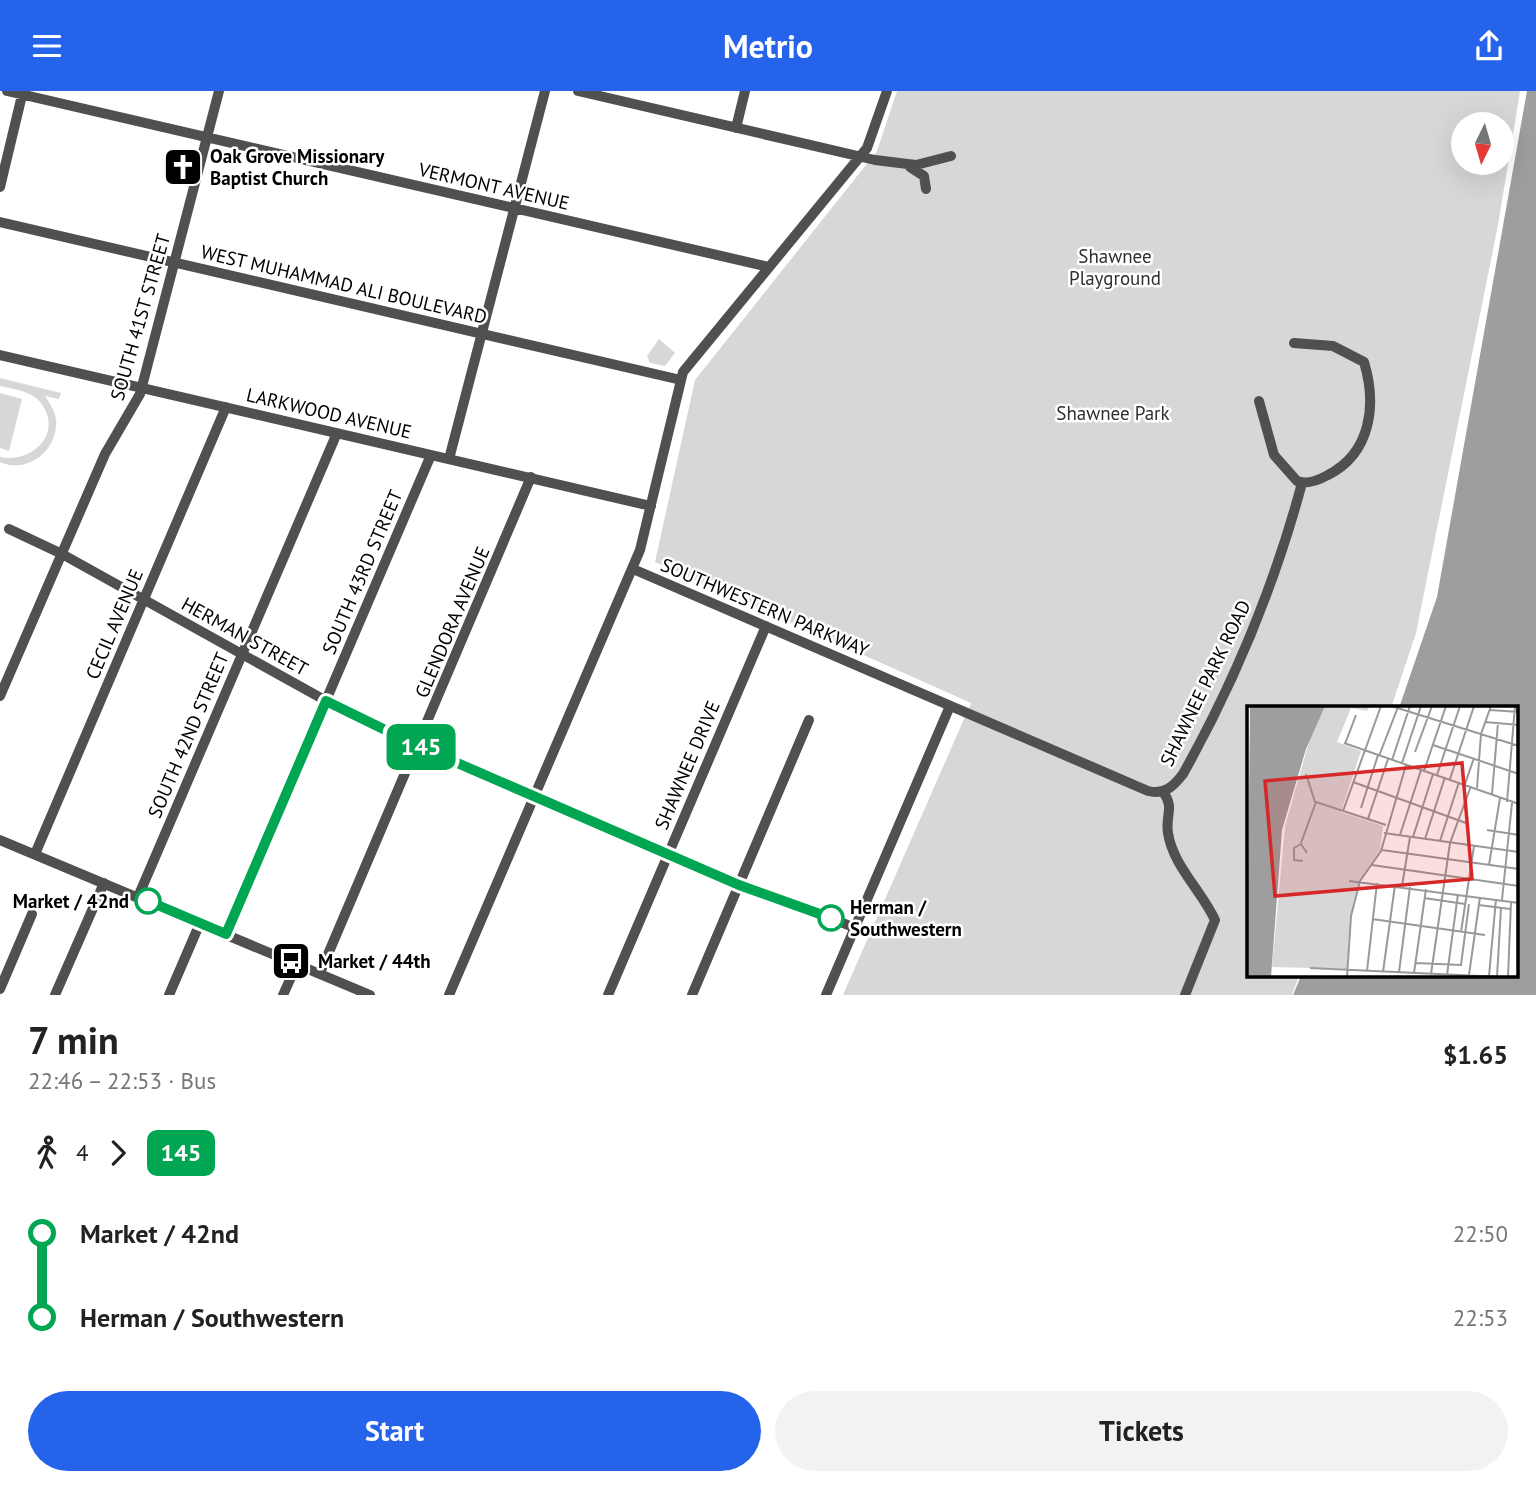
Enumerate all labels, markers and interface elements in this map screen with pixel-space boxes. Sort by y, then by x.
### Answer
text: Metrio [723,25,813,67]
icon: menu [28,27,66,65]
icon: share [1470,27,1508,65]
north arrow [1451,112,1514,175]
map controls [1451,112,1514,175]
place label: Oak Grove Missionary Baptist Church [210,144,385,190]
church icon: Oak Grove Missionary Baptist Church [162,146,204,188]
street label: VERMONT AVENUE [415,157,572,215]
street label: SOUTH 41ST STREET [105,230,175,403]
street label: WEST MUHAMMAD ALI BOULEVARD [199,239,489,329]
park label: Shawnee Playground [1069,244,1161,290]
street label: LARKWOOD AVENUE [244,382,414,444]
park label: Shawnee Park [1056,401,1170,425]
street label: SOUTH 43RD STREET [317,486,408,658]
street label: GLENDORA AVENUE [409,543,495,701]
street label: SOUTHWESTERN PARKWAY [657,552,873,662]
street label: CECIL AVENUE [80,565,148,683]
street label: HERMAN STREET [177,591,313,681]
street label: SHAWNEE PARK ROAD [1154,596,1256,770]
street label: SOUTH 42ND STREET [142,648,234,821]
street label: SHAWNEE DRIVE [649,697,725,833]
inset map [1247,706,1518,977]
line badge: 145 [381,724,461,770]
text: 145 [401,731,441,762]
marker: Market / 42nd [135,888,161,914]
place label: Market / 42nd [13,889,129,913]
place label: Herman / Southwestern [850,895,962,941]
marker: Herman / Southwestern [818,905,844,931]
bus stop icon: Market / 44th [270,940,312,982]
place label: Market / 44th [318,949,431,973]
text: 7 min [28,1015,119,1064]
text: $1.65 [1443,1038,1508,1071]
text: 22:46 – 22:53 · Bus [28,1066,216,1095]
icon: walk [28,1134,66,1172]
icon: forward [99,1134,137,1172]
text: 145 [161,1137,201,1168]
text: 4 [76,1138,89,1167]
text: Market / 42nd [80,1217,239,1250]
text: 22:50 [1453,1219,1508,1248]
text: Herman / Southwestern [80,1301,344,1334]
text: 22:53 [1453,1303,1508,1332]
button: Start [28,1391,761,1471]
button: Tickets [775,1391,1508,1471]

